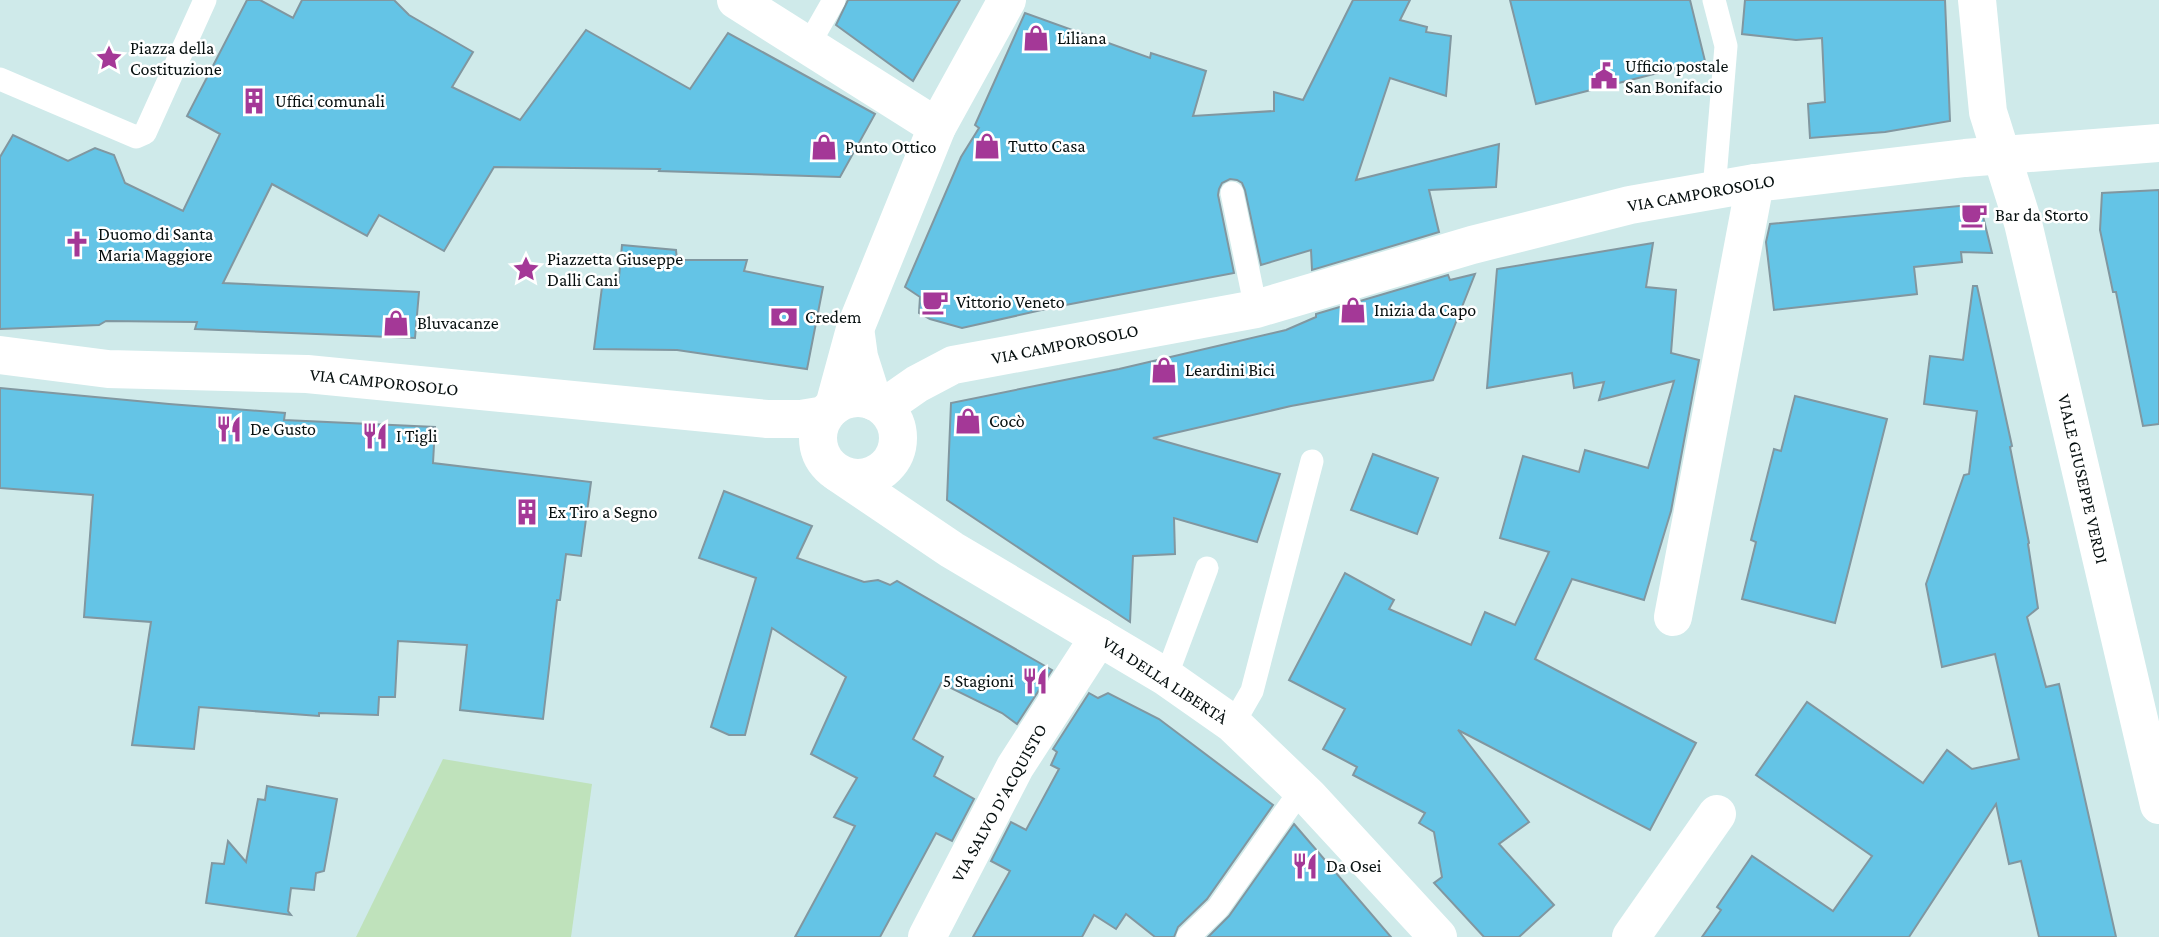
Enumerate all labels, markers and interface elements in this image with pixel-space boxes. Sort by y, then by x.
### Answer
shop icon: Liliana [1021,23,1051,53]
place label: Liliana [1057,28,1106,48]
place label: Piazza della Costituzione [130,38,222,79]
place icon: Piazza della Costituzione [94,43,124,73]
place label: Ufficio postale San Bonifacio [1625,56,1728,97]
public building icon: Ufficio postale San Bonifacio [1589,61,1619,91]
building icon: Uffici comunali [239,86,269,116]
place label: Uffici comunali [275,91,385,111]
shop icon: Tutto Casa [972,131,1002,161]
shop icon: Punto Ottico [809,132,839,162]
place label: Tutto Casa [1008,136,1086,156]
place label: Punto Ottico [845,137,936,157]
street label: VIA CAMPOROSOLO [1626,170,1776,216]
cafe icon: Bar da Storto [1959,200,1989,230]
place label: Bar da Storto [1995,205,2089,225]
place label: Duomo di Santa Maria Maggiore [98,224,213,265]
church icon: Duomo di Santa Maria Maggiore [62,229,92,259]
place label: Piazzetta Giuseppe Dalli Cani [547,249,683,290]
place icon: Piazzetta Giuseppe Dalli Cani [511,254,541,284]
cafe icon: Vittorio Veneto [920,287,950,317]
place label: Vittorio Veneto [956,292,1065,312]
shop icon: Inizia da Capo [1338,295,1368,325]
place label: Inizia da Capo [1374,300,1476,320]
bank icon: Credem [769,302,799,332]
place label: Credem [805,307,862,327]
shop icon: Bluvacanze [381,308,411,338]
place label: Bluvacanze [417,313,499,333]
street label: VIA CAMPOROSOLO [990,320,1140,368]
shop icon: Leardini Bici [1149,355,1179,385]
place label: Leardini Bici [1185,360,1275,380]
street label: VIA CAMPOROSOLO [309,364,459,400]
street label: VIALE GIUSEPPE VERDI [2054,392,2112,566]
shop icon: Cocò [953,406,983,436]
place label: Cocò [989,411,1025,431]
restaurant icon: De Gusto [214,414,244,444]
place label: De Gusto [250,419,316,439]
restaurant icon: I Tigli [360,421,390,451]
place label: I Tigli [396,426,438,446]
building icon: Ex Tiro a Segno [512,497,542,527]
place label: Ex Tiro a Segno [548,502,658,522]
street label: VIA DELLA LIBERTÀ [1098,632,1232,728]
restaurant icon: 5 Stagioni [1020,666,1050,696]
place label: 5 Stagioni [943,671,1014,691]
street label: VIA SALVO D'ACQUISTO [947,721,1051,885]
restaurant icon: Da Osei [1290,851,1320,881]
place label: Da Osei [1326,856,1382,876]

